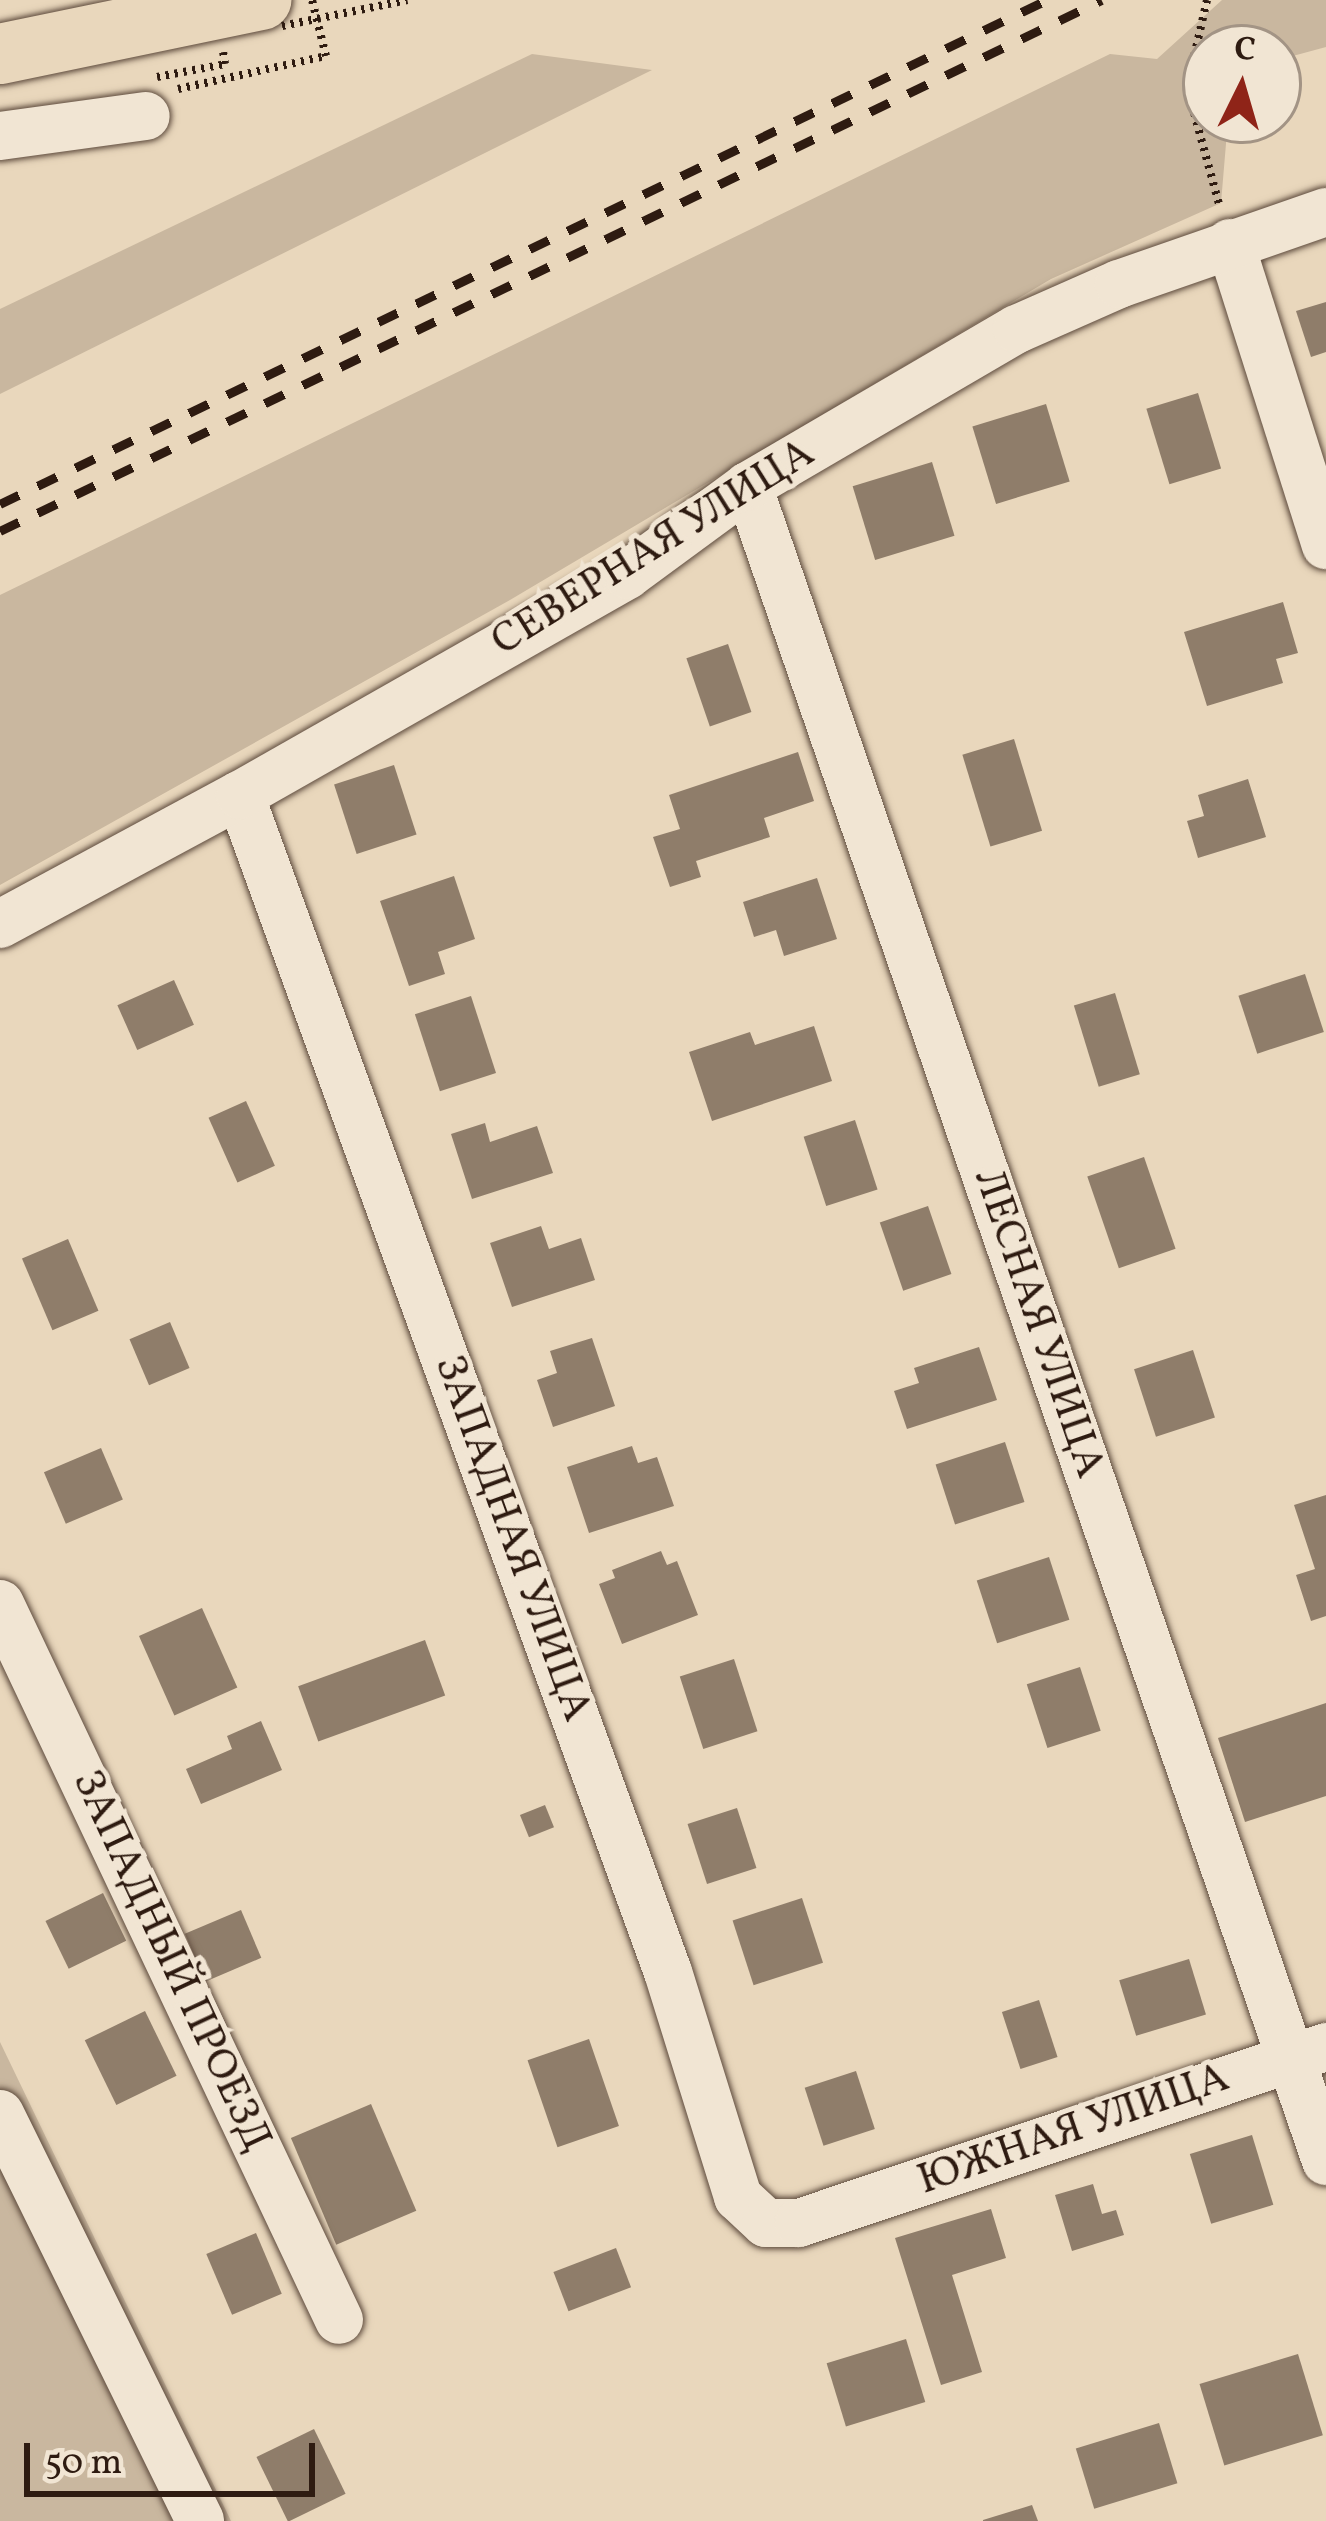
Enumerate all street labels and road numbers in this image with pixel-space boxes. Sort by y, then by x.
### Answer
street label: СЕВЕРНАЯ УЛИЦА [484,429,824,669]
street label: ЛЕСНАЯ УЛИЦА [961,1163,1113,1485]
street label: ЗАПАДНАЯ УЛИЦА [421,1349,601,1729]
street label: ЗАПАДНЫЙ ПРОЕЗД [59,1763,281,2161]
street label: ЮЖНАЯ УЛИЦА [912,2054,1236,2208]

